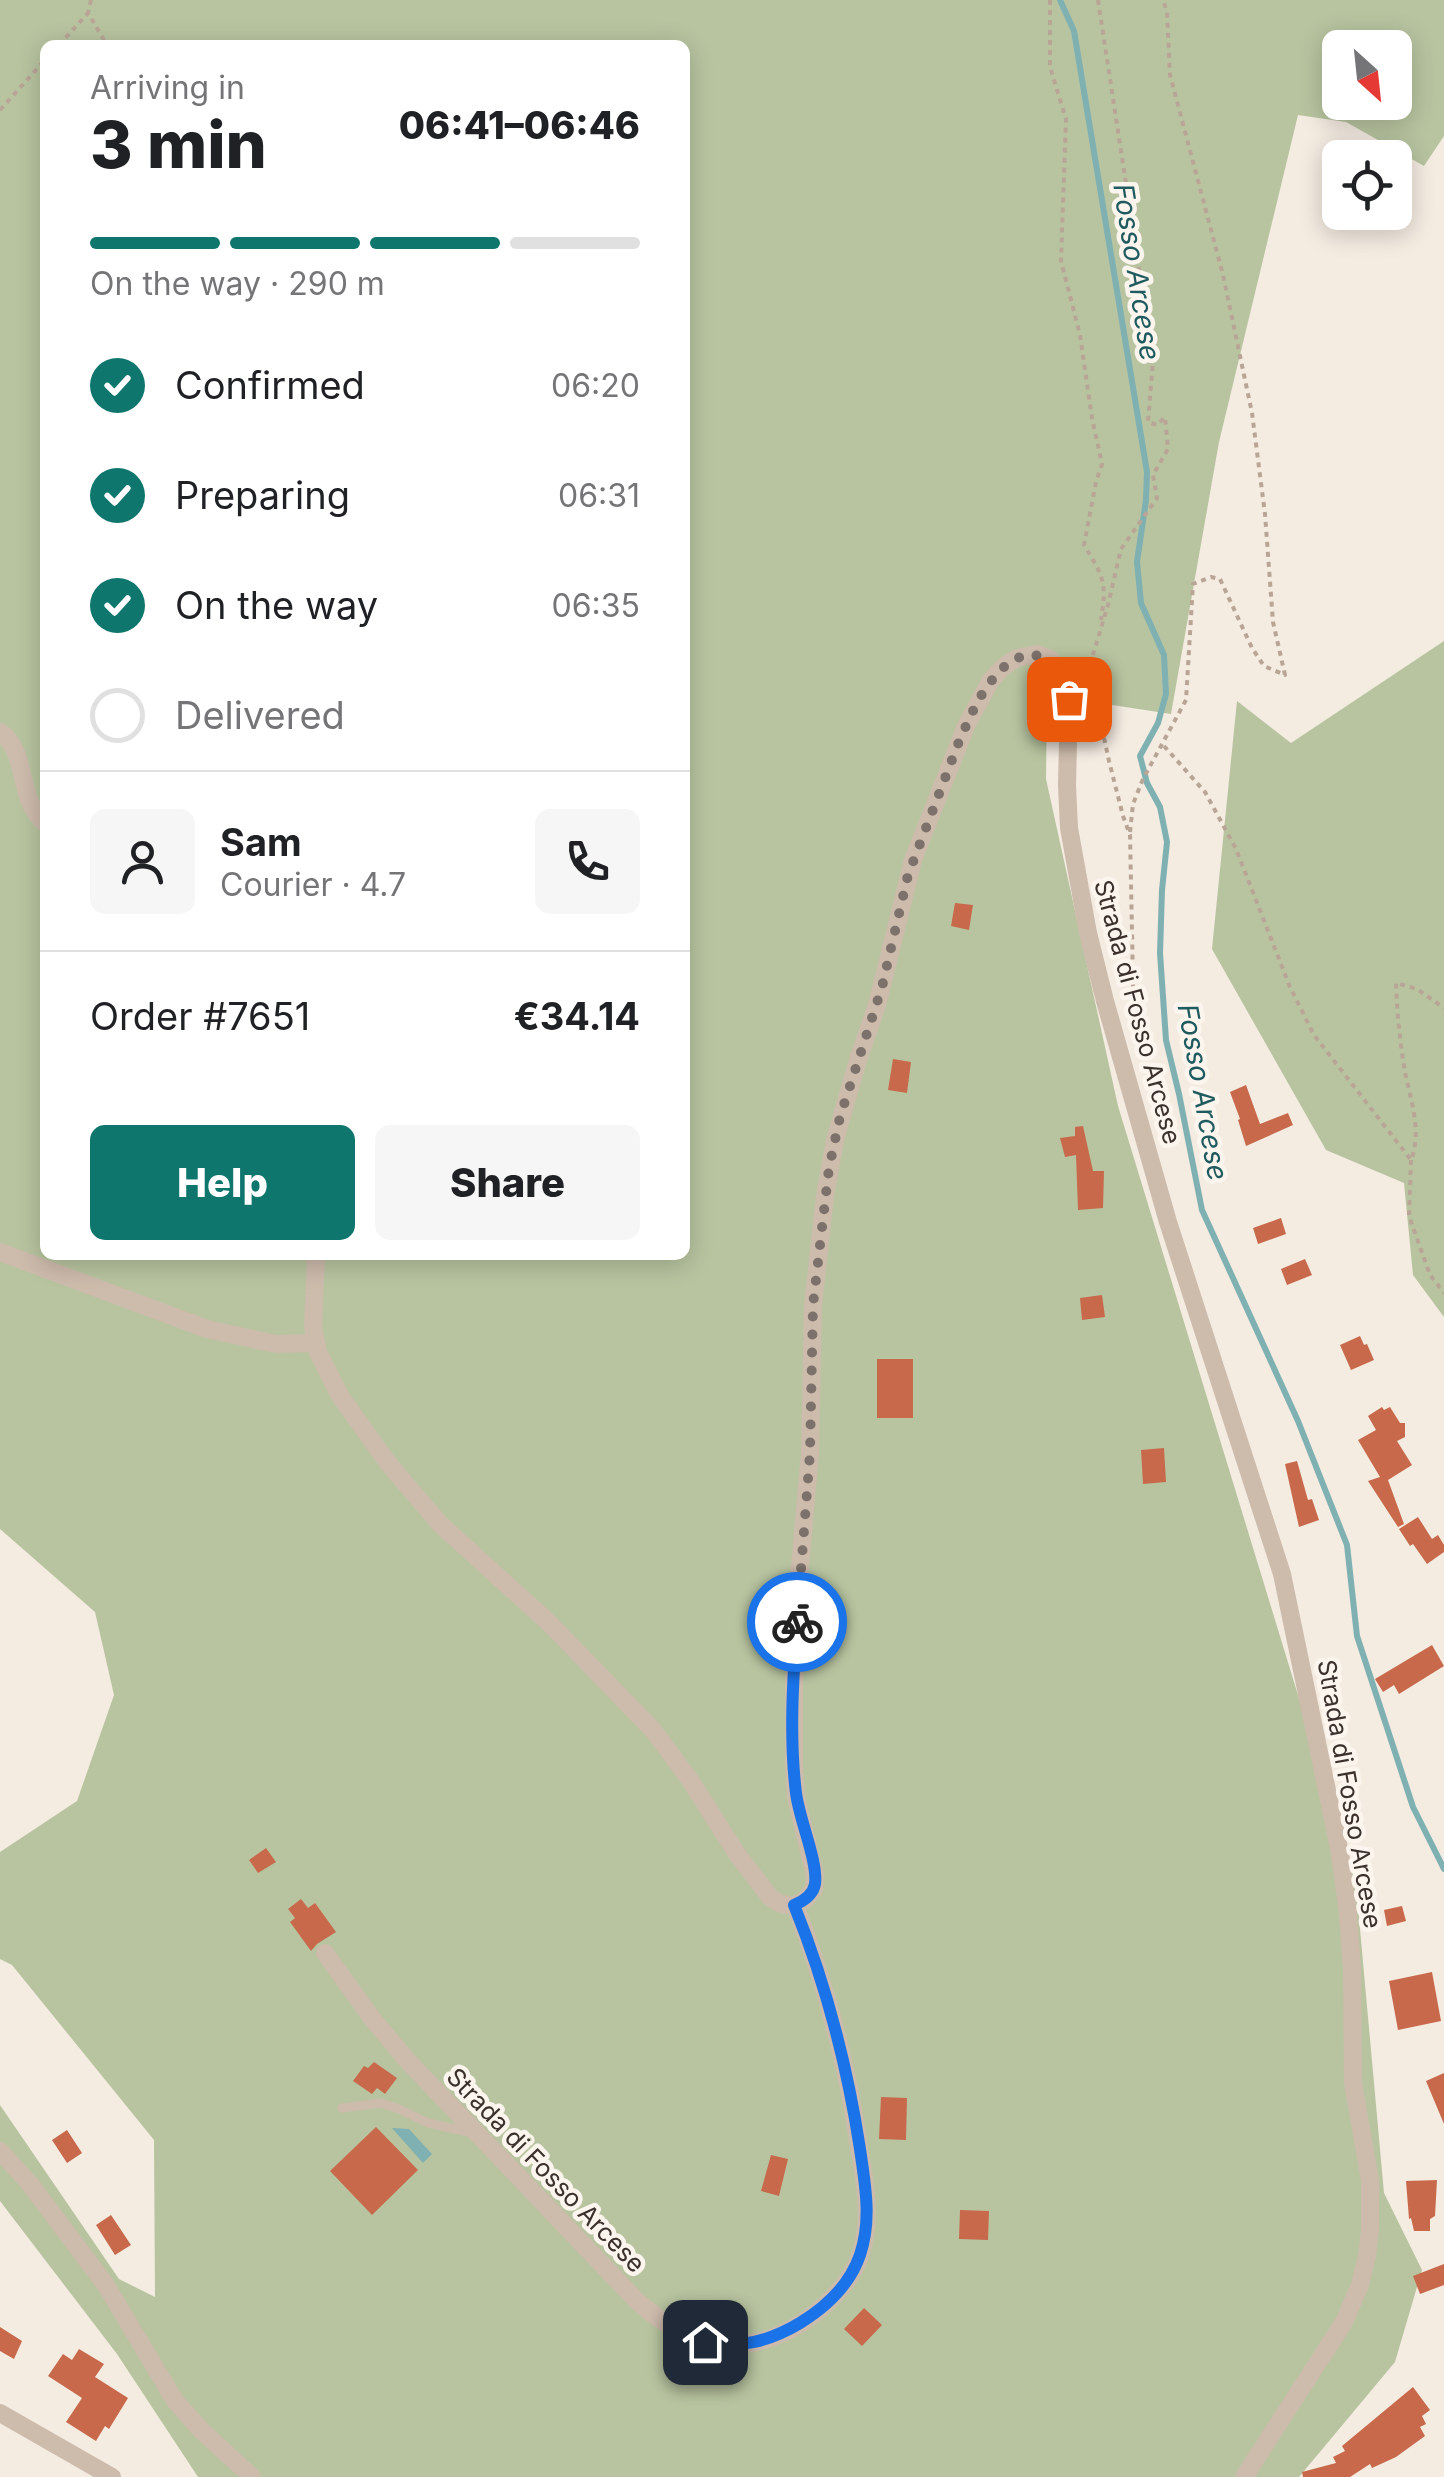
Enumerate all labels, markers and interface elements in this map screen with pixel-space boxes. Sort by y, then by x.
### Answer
north arrow [1322,30,1412,120]
map controls [1322,30,1412,230]
text: Arriving in [90,68,245,107]
text: 06:41–06:46 [399,102,640,148]
text: 3 min [90,105,267,184]
button: locate [1322,140,1412,230]
water label: Fosso Arcese [1106,181,1168,363]
text: On the way · 290 m [90,264,385,303]
icon: check [90,358,145,413]
text: Confirmed [175,362,365,408]
text: 06:20 [551,366,640,405]
icon: check [90,468,145,523]
text: Preparing [175,472,350,518]
text: 06:31 [558,476,640,515]
icon: check [90,578,145,633]
text: On the way [175,582,378,628]
text: 06:35 [552,586,640,625]
pin [1027,657,1112,742]
icon: bag [1042,672,1097,727]
text: Delivered [175,692,345,738]
button: person [90,809,195,914]
button: phone [535,809,640,914]
text: Sam [220,819,302,865]
text: Courier · 4.7 [220,865,406,904]
street label: Strada di Fosso Arcese [1088,877,1188,1147]
text: Order #7651 [90,993,310,1039]
text: €34.14 [514,993,640,1039]
water label: Fosso Arcese [1171,1001,1235,1183]
button: Help [90,1125,355,1240]
button: Share [375,1125,640,1240]
courier [747,1572,847,1672]
icon: bike [770,1595,825,1650]
street label: Strada di Fosso Arcese [1312,1657,1388,1931]
street label: Strada di Fosso Arcese [441,2062,651,2278]
pin [663,2300,748,2385]
icon: home [678,2315,733,2370]

